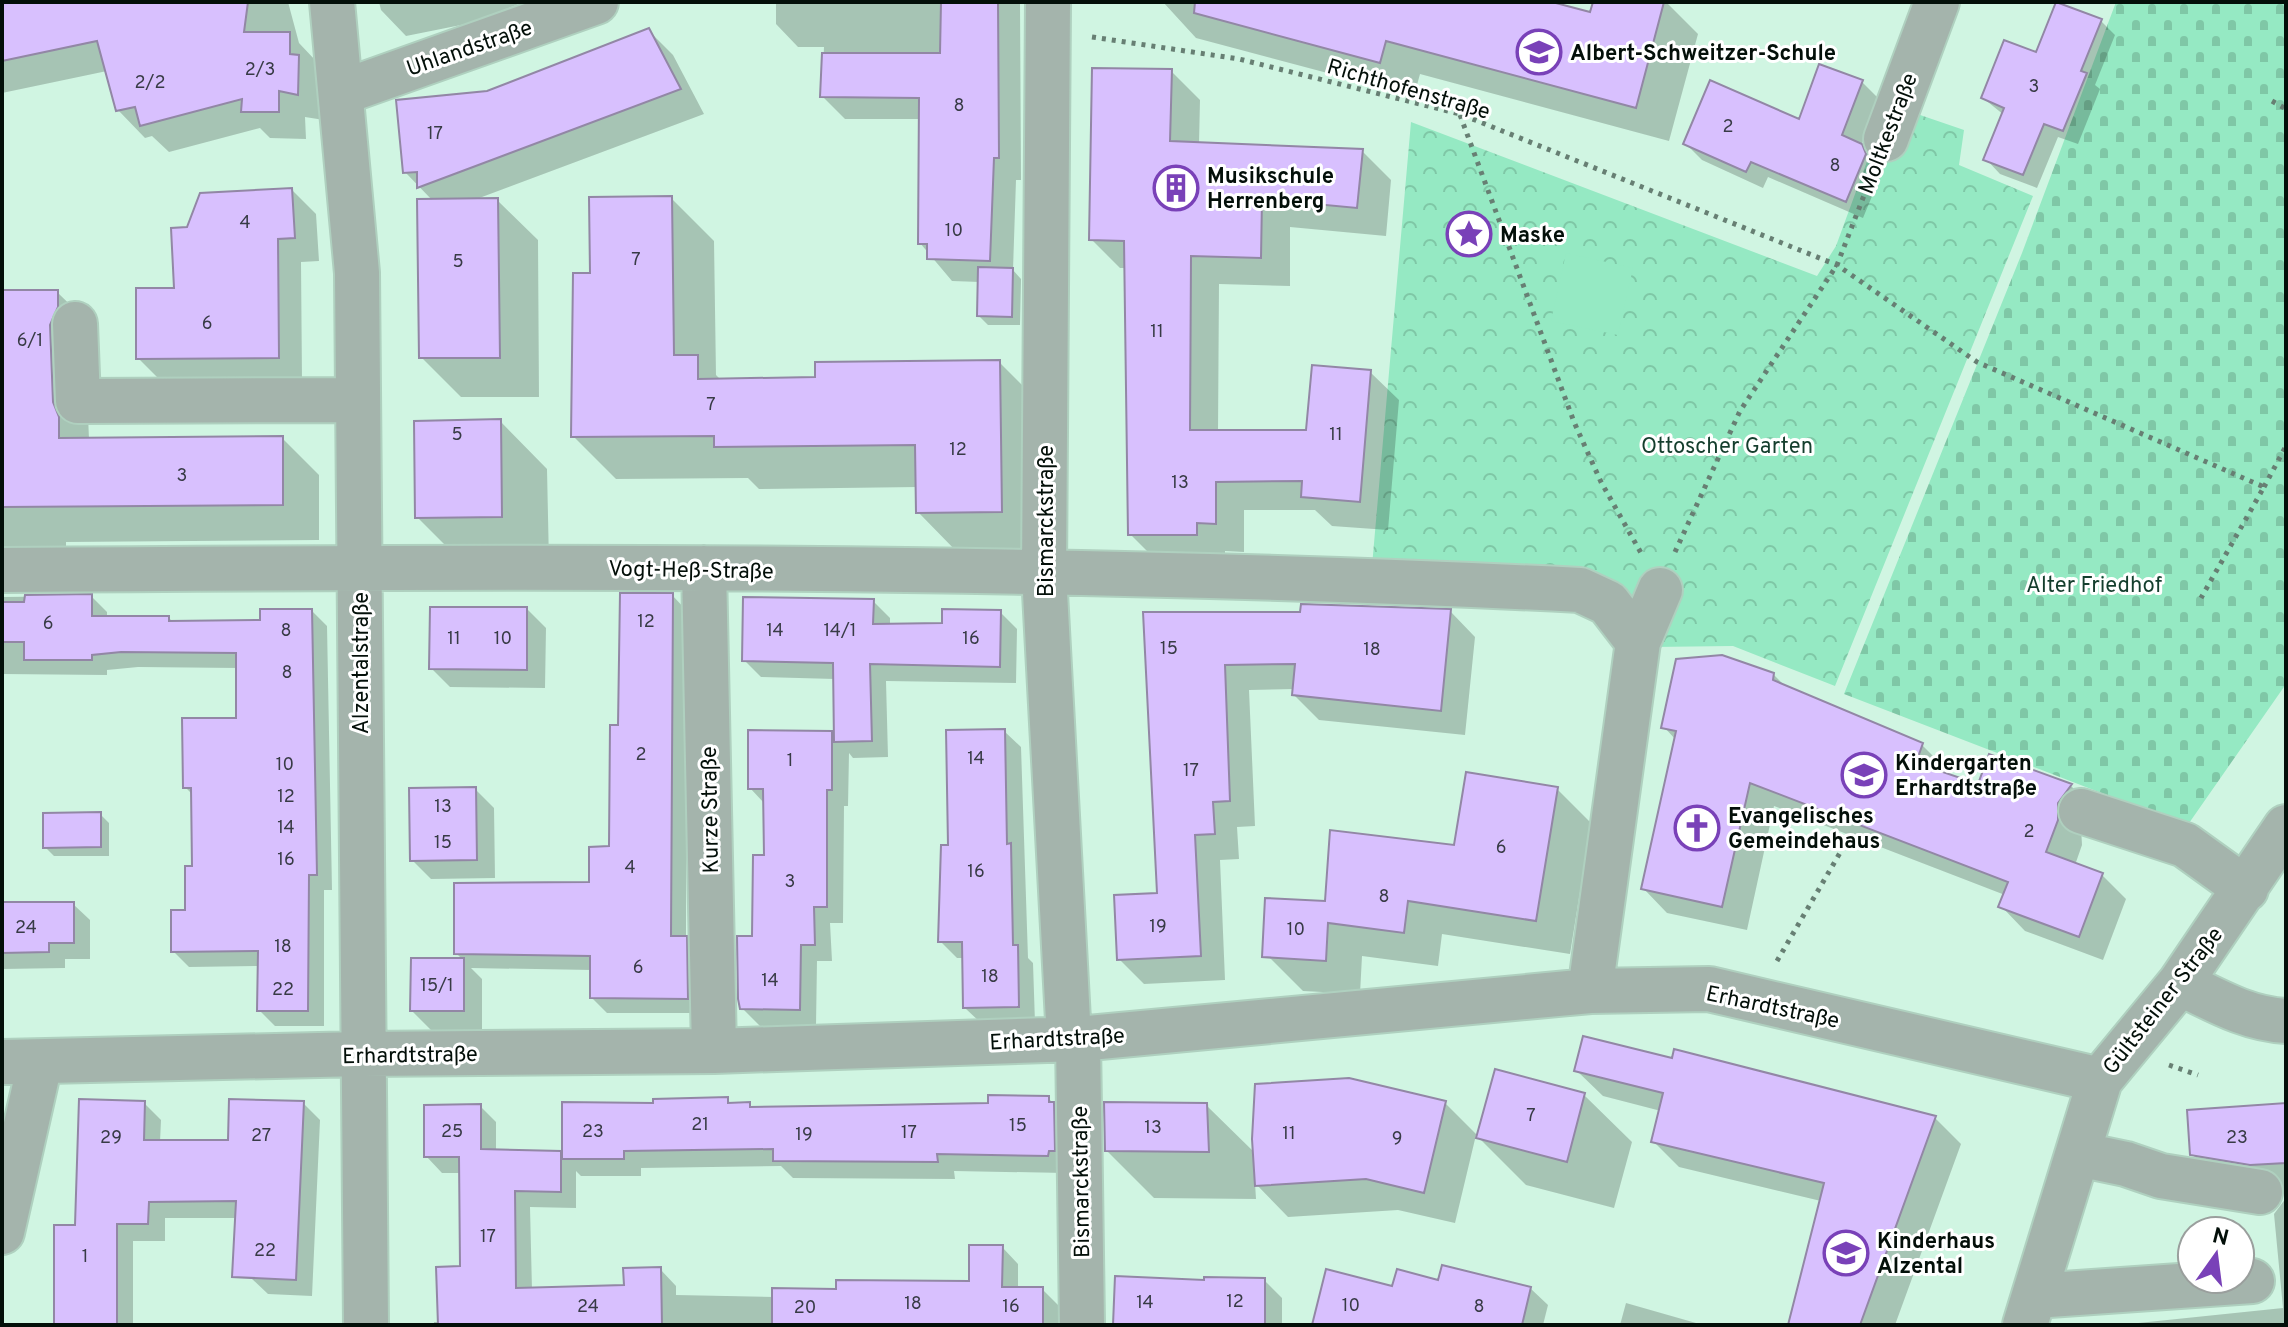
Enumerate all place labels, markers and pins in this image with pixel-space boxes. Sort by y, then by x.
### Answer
school or university icon: Albert-Schweitzer-Schule [1515,28,1563,76]
place label: Albert-Schweitzer-Schule [1570,41,1836,68]
building icon: Musikschule Herrenberg [1152,164,1200,212]
place label: Musikschule Herrenberg [1207,164,1334,216]
place icon: Maske [1445,210,1493,258]
place label: Maske [1500,223,1565,250]
school or university icon: Kindergarten Erhardtstraße [1840,751,1888,799]
place label: Kindergarten Erhardtstraße [1895,751,2037,803]
church icon: Evangelisches Gemeindehaus [1673,804,1721,852]
place label: Evangelisches Gemeindehaus [1728,804,1880,856]
school or university icon: Kinderhaus Alzental [1822,1229,1870,1277]
place label: Kinderhaus Alzental [1877,1229,1995,1281]

